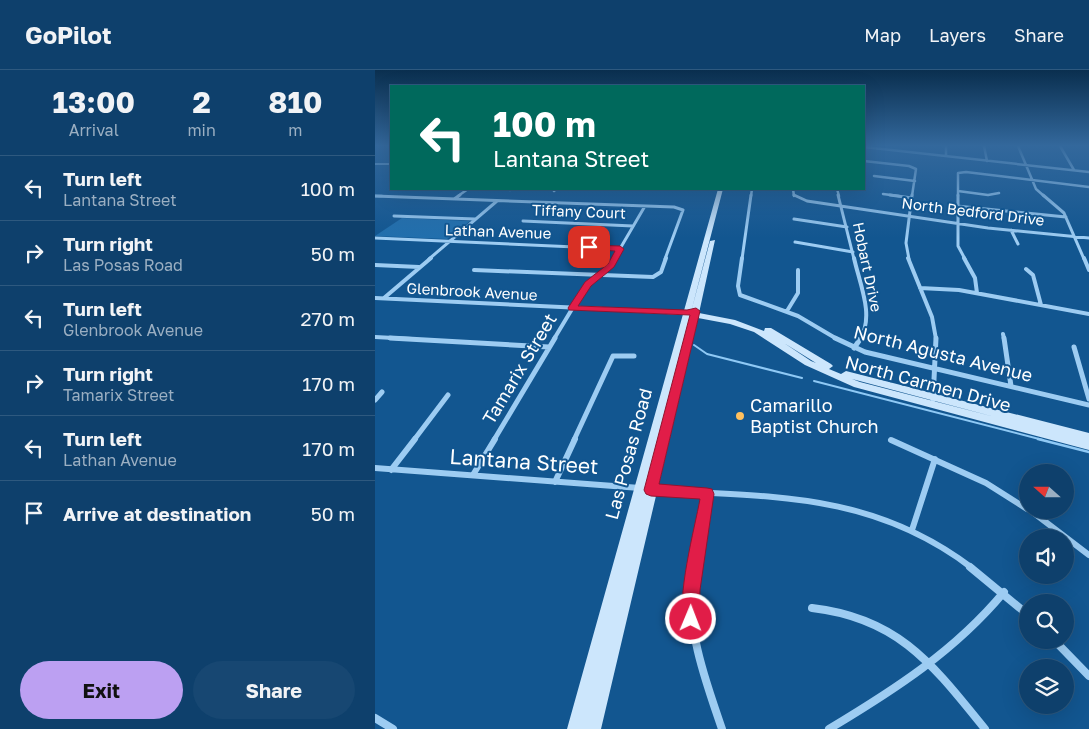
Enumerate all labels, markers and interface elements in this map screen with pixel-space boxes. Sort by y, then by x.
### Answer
text: GoPilot [25,20,112,49]
text: Map [864,24,901,46]
text: Layers [929,24,986,46]
text: Share [1014,24,1064,46]
text: 13:00 [53,84,135,120]
text: 2 [192,84,211,120]
text: 810 [268,84,322,120]
text: 100 m [493,103,596,145]
icon: left [410,105,475,170]
text: Arrival [69,120,119,140]
text: min [187,120,216,140]
text: m [288,120,302,140]
text: Lantana Street [493,145,649,172]
text: Turn left [63,167,142,190]
icon: left [20,174,48,202]
text: 100 m [301,177,355,200]
text: Lantana Street [63,190,177,210]
street label: North Bedford Drive [901,193,1046,229]
street label: Tiffany Court [532,200,626,222]
street label: Lathan Avenue [444,220,552,242]
street label: Hobart Drive [850,220,886,314]
pin [568,226,610,268]
text: Turn right [63,232,153,255]
icon: arrive [575,233,603,261]
icon: right [20,239,48,267]
text: 50 m [311,242,355,265]
text: Las Posas Road [63,255,183,275]
street label: Glenbrook Avenue [406,279,538,303]
text: Turn left [63,297,142,320]
icon: left [20,304,48,332]
text: 270 m [301,307,355,330]
street label: Tamarix Street [477,309,561,428]
text: Glenbrook Avenue [63,320,203,340]
street label: North Agusta Avenue [852,320,1035,386]
street label: North Carmen Drive [843,350,1014,416]
text: Turn right [63,362,153,385]
icon: right [20,369,48,397]
text: 170 m [302,372,355,395]
text: Tamarix Street [63,385,174,405]
street label: Las Posas Road [600,386,656,522]
place label: Camarillo Baptist Church [750,394,878,437]
marker: Camarillo Baptist Church [734,410,746,422]
text: Turn left [63,427,142,450]
icon: left [20,434,48,462]
text: 170 m [302,437,355,460]
street label: Lantana Street [449,443,599,479]
text: Lathan Avenue [63,450,177,470]
north arrow [1019,464,1074,519]
map controls [1019,464,1074,714]
icon: arrive [20,499,48,527]
text: Arrive at destination [63,502,251,525]
text: 50 m [311,502,355,525]
button: sound [1019,529,1074,584]
position arrow [664,592,716,644]
button: search [1019,594,1074,649]
button: layers [1019,659,1074,714]
button: Exit [20,661,183,719]
button: Share [193,661,355,719]

